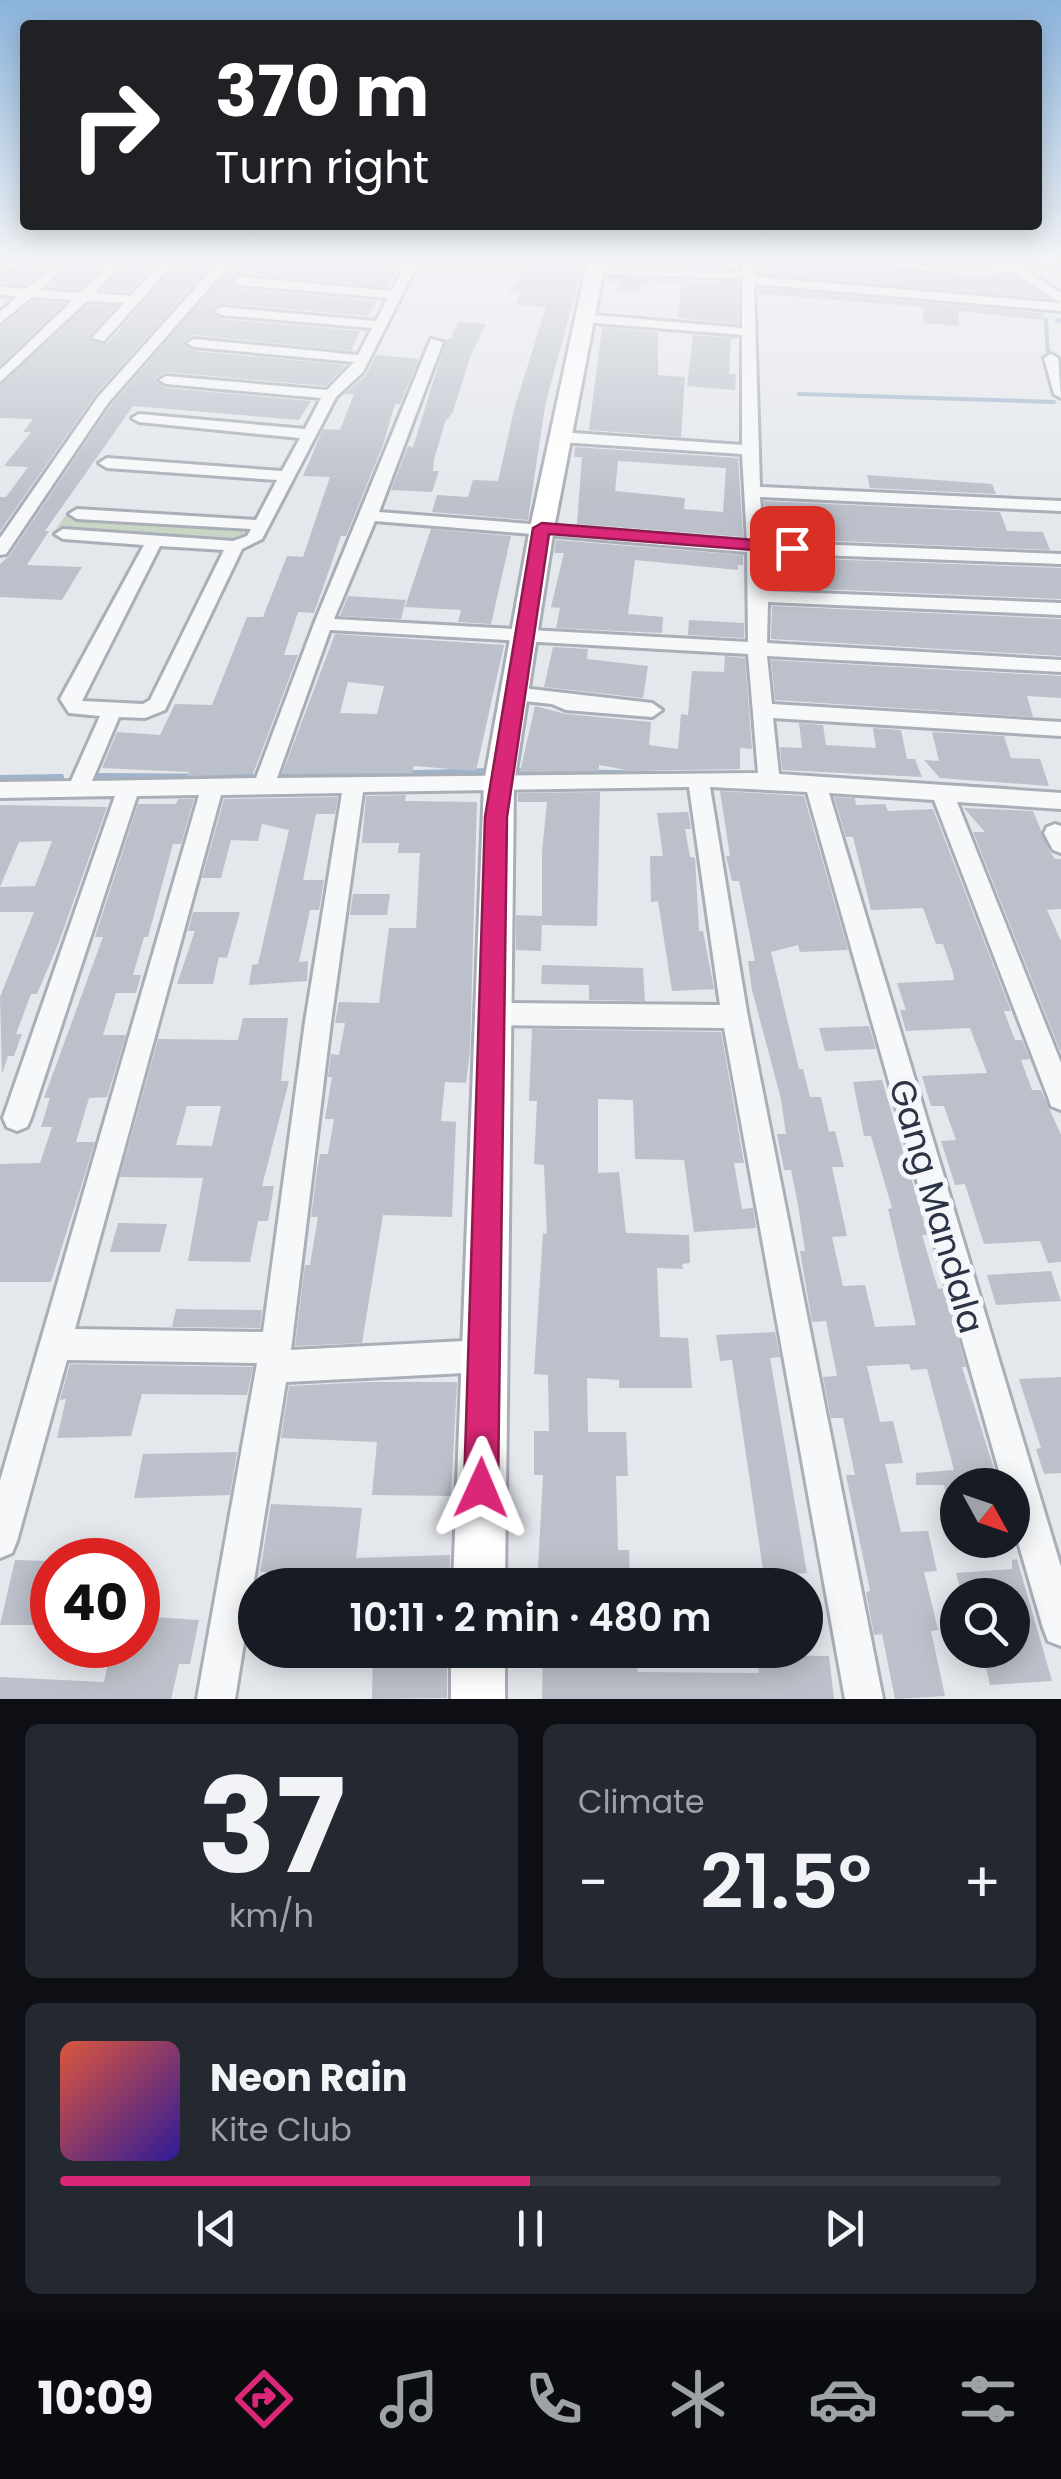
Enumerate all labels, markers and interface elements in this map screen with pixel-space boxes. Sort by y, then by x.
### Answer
text: 370 m [215,42,429,141]
icon: right [50,60,180,190]
text: Turn right [215,136,429,199]
pin [750,506,835,591]
icon: arrive [765,521,820,576]
street label: Gang Mandala [877,1073,997,1339]
position arrow [429,1436,533,1540]
north arrow [940,1468,1030,1558]
map controls [940,1468,1030,1668]
speed limit sign: 40 [30,1538,160,1668]
button: search [940,1578,1030,1668]
text: 10:11 · 2 min · 480 m [350,1591,711,1644]
text: 37 [197,1735,346,1918]
text: Climate [578,1779,705,1824]
text: 21.5° [700,1829,872,1934]
text: − [578,1844,608,1921]
text: + [963,1844,1001,1921]
text: km/h [229,1893,314,1938]
text: Neon Rain [210,2051,407,2104]
text: Kite Club [210,2107,352,2152]
icon: previous [189,2201,244,2256]
icon: pause [503,2201,558,2256]
icon: next [817,2201,872,2256]
icon: directions [229,2364,299,2434]
icon: music [374,2364,444,2434]
icon: phone [519,2364,589,2434]
icon: climate [663,2364,733,2434]
icon: car [808,2364,878,2434]
icon: filters [953,2364,1023,2434]
text: 10:09 [37,2367,154,2430]

